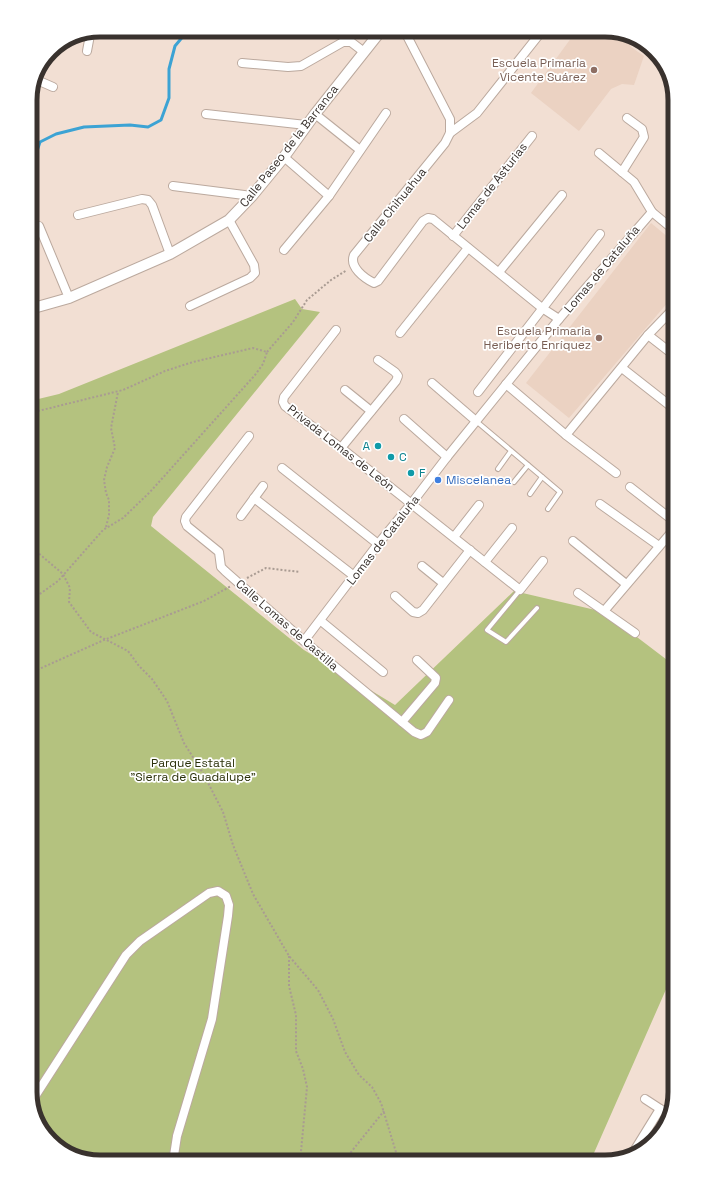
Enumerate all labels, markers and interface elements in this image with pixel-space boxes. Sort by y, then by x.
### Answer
place label: Escuela Primaria Vicente Suárez [492,55,586,85]
marker: Escuela Primaria Vicente Suárez [589,65,599,75]
street label: Calle Paseo de la Barranca [236,81,342,211]
street label: Lomas de Asturias [453,140,531,232]
street label: Calle Chihuahua [360,164,430,246]
street label: Lomas de Cataluña [561,222,643,316]
place label: Escuela Primaria Heriberto Enríquez [484,323,591,353]
marker: Escuela Primaria Heriberto Enríquez [594,333,604,343]
street label: Privada Lomas de León [284,401,398,495]
place label: A [362,438,370,454]
marker: A [373,441,383,451]
place label: C [399,449,407,465]
marker: C [386,452,396,462]
place label: F [419,465,426,481]
marker: F [406,468,416,478]
place label: Miscelanea [446,472,511,488]
marker: Miscelanea [433,475,443,485]
street label: Lomas de Cataluña [343,492,423,588]
street label: Calle Lomas de Castilla [232,576,342,674]
park label: Parque Estatal "Sierra de Guadalupe" [130,755,256,785]

